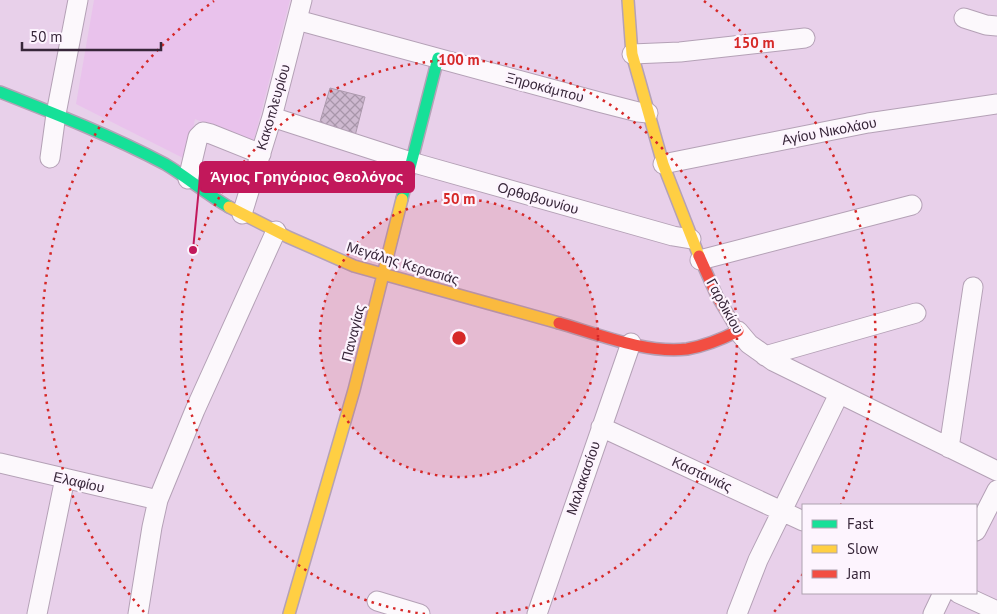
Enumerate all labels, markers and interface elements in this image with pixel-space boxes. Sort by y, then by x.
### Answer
scale bar [22,20,161,52]
text: 50 m [30,27,63,46]
text: 150 m [733,33,775,52]
text: 100 m [438,50,480,69]
street label: Κακοπλευρίου [252,62,294,152]
street label: Ξηροκάμπου [504,68,586,106]
street label: Αγίου Νικολάου [780,113,878,149]
callout: Άγιος Γρηγόριος Θεολόγος [200,162,414,192]
text: Άγιος Γρηγόριος Θεολόγος [210,167,404,186]
street label: Ορθοβουνίου [495,178,581,218]
text: 50 m [443,189,475,208]
street label: Μεγάλης Κερασιάς [345,237,462,289]
street label: Γαρδικίου [703,275,747,337]
street label: Παναγίας [337,302,369,363]
centre of rings [450,329,468,347]
street label: Μαλακασίου [562,439,604,517]
street label: Καστανιάς [669,452,735,496]
street label: Ελαφίου [52,467,106,497]
legend [802,504,977,594]
text: Fast [847,514,874,533]
text: Slow [847,539,878,558]
text: Jam [846,564,871,583]

